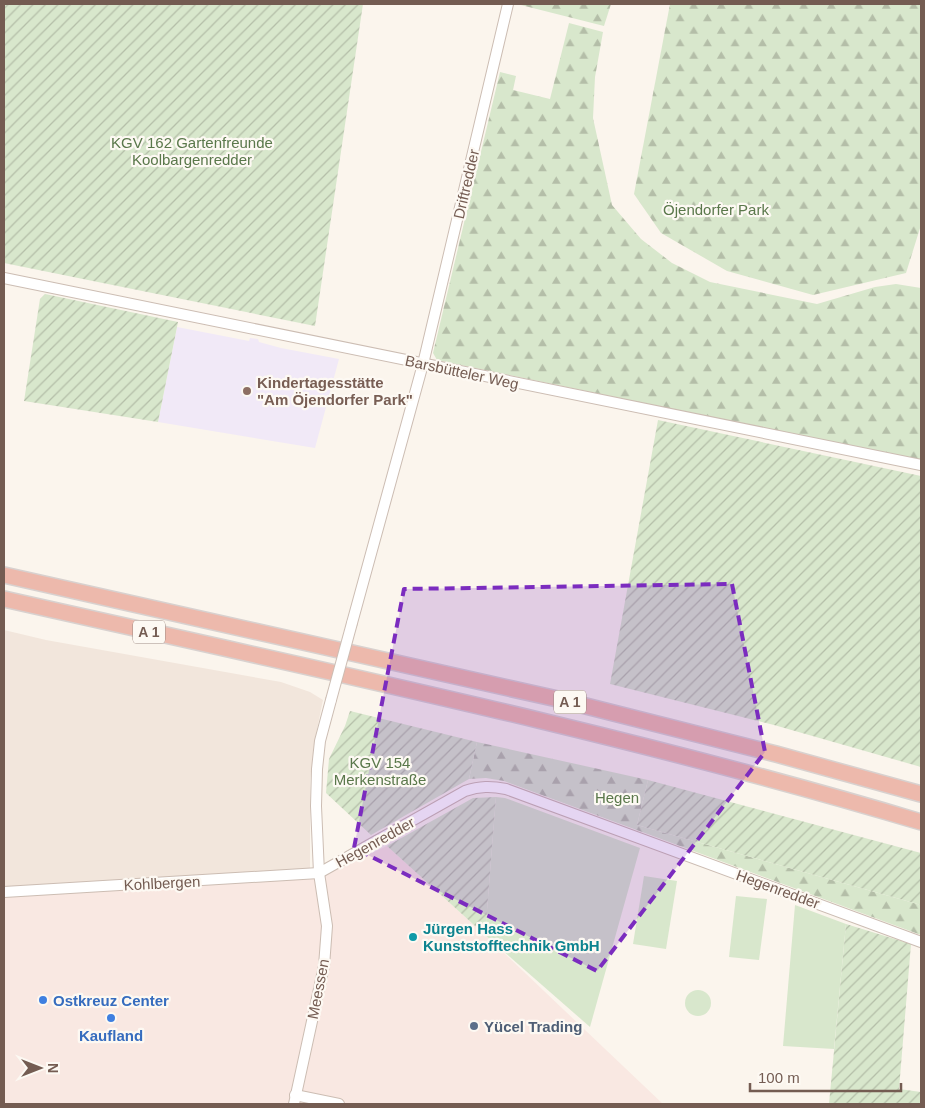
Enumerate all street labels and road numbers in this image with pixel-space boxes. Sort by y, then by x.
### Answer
street label: Driftredder [450,148,482,220]
street label: Barsbütteler Weg [404,352,520,392]
road number: A 1 [133,620,165,644]
road number: A 1 [554,690,586,714]
street label: Hegenredder [333,813,417,871]
street label: Hegenredder [734,866,822,912]
street label: Kohlbergen [123,873,201,893]
street label: Meessen [304,957,332,1021]

